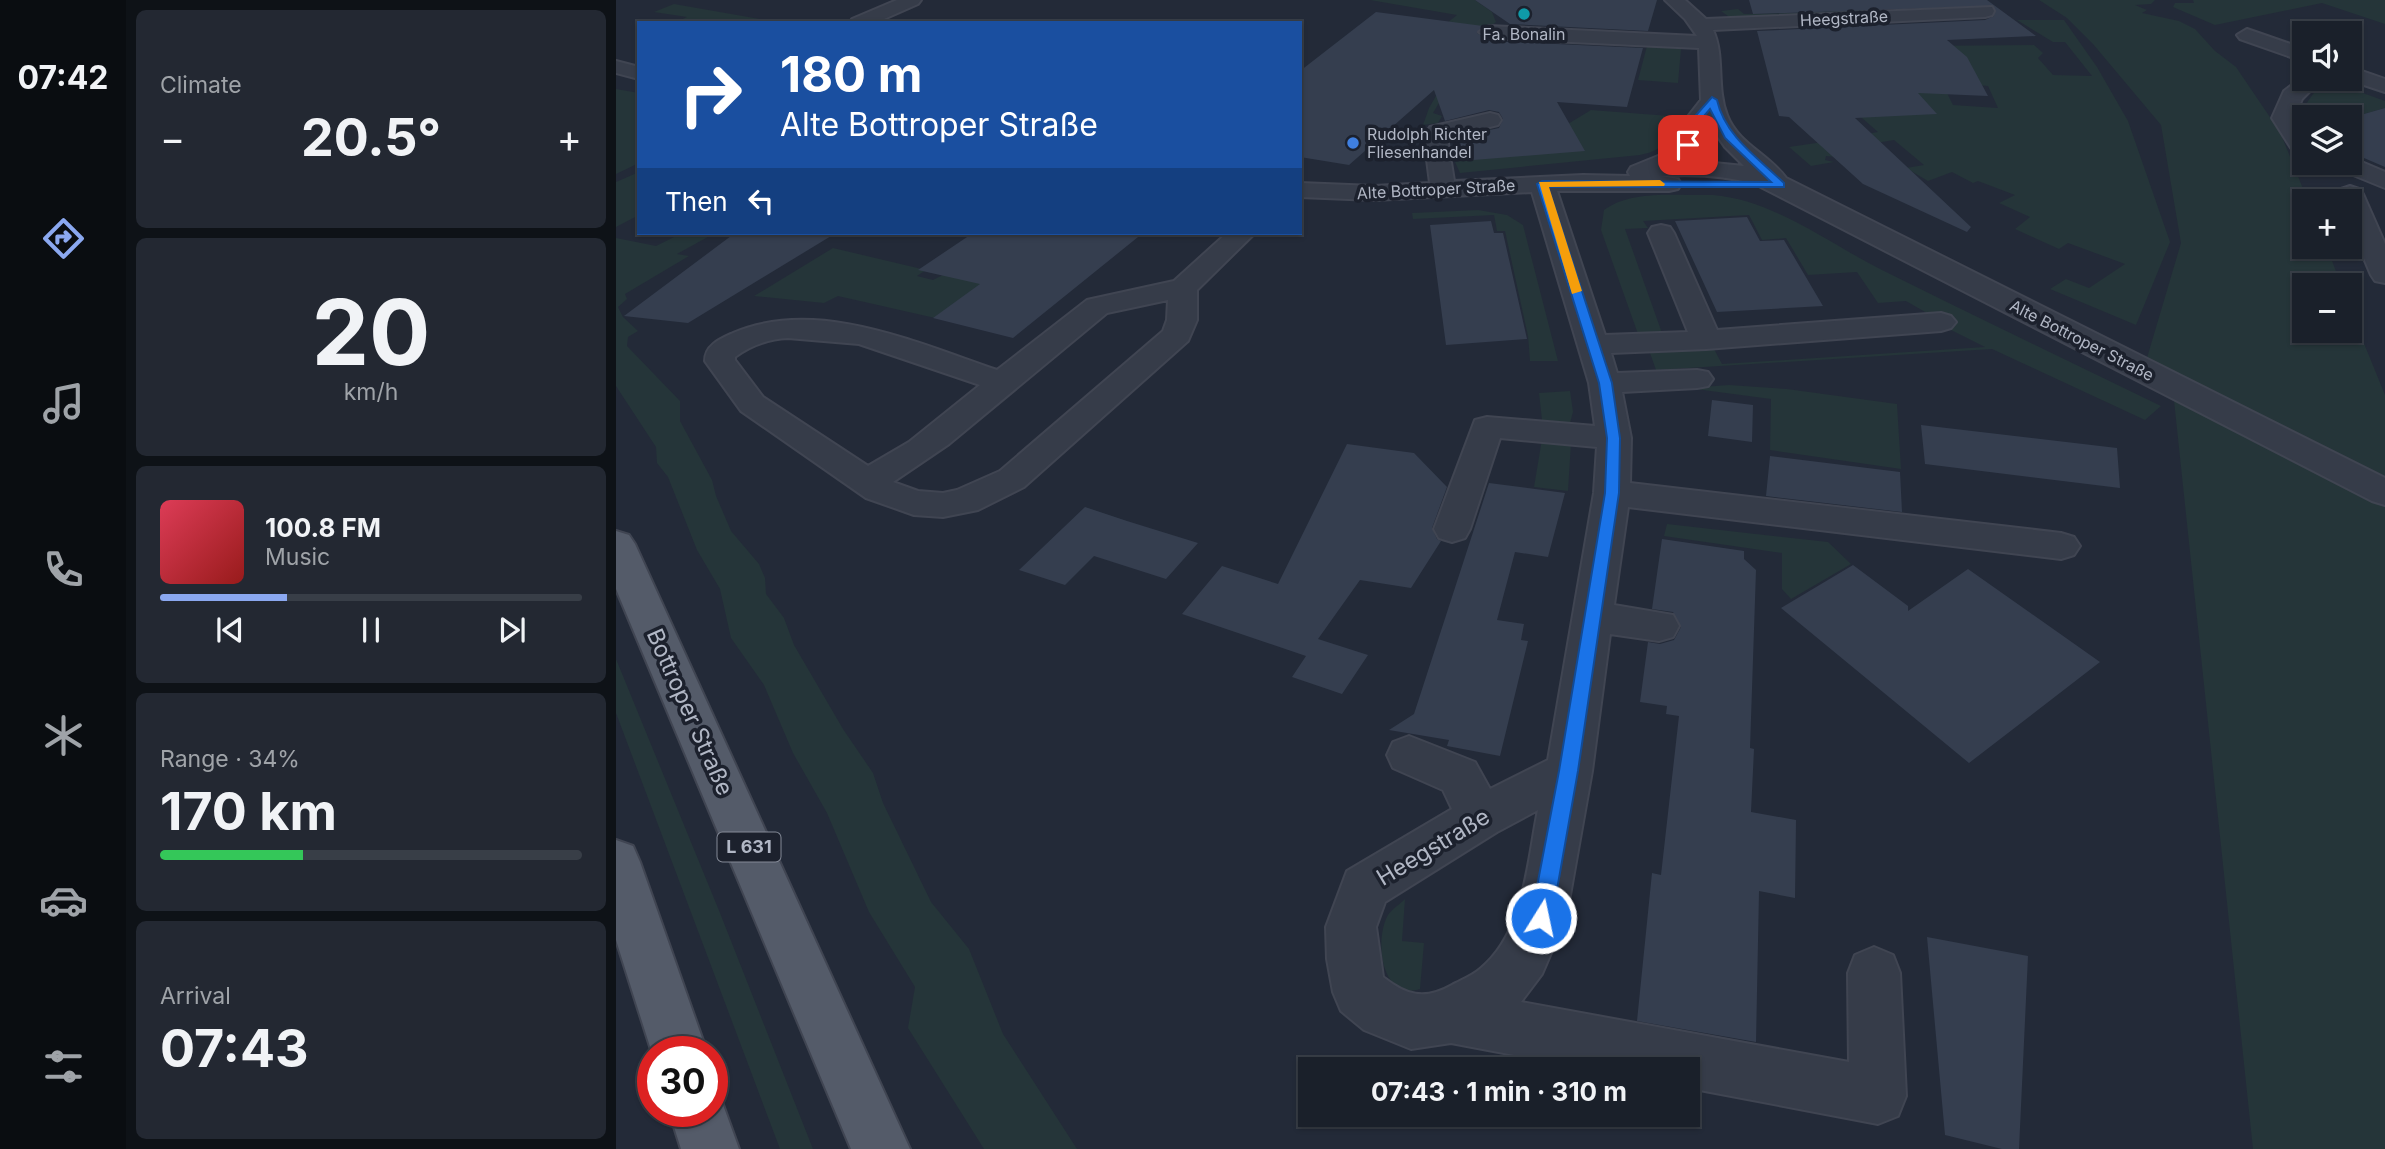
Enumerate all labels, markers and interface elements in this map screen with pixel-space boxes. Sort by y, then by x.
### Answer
marker: Fa. Bonalin [1516,6,1532,22]
street label: Heegstraße [1799,6,1889,30]
map controls [2292,21,2362,343]
button: sound [2292,21,2362,91]
place label: Fa. Bonalin [1483,24,1565,44]
text: 180 m [780,45,922,104]
icon: right [665,49,756,140]
text: 07:42 [18,58,108,97]
text: Climate [160,71,242,99]
text: Alte Bottroper Straße [780,105,1098,144]
button: layers [2292,105,2362,175]
text: 20.5° [301,106,441,169]
text: − [160,115,185,161]
text: + [557,115,582,161]
pin [1658,115,1718,175]
place label: Rudolph Richter Fliesenhandel [1367,124,1487,162]
icon: arrive [1669,126,1707,164]
marker: Rudolph Richter Fliesenhandel [1345,135,1361,151]
street label: Alte Bottroper Straße [1356,175,1516,203]
icon: left [742,182,780,220]
text: Then [665,186,728,217]
button: + [2292,189,2362,259]
icon: directions [39,214,88,263]
button: − [2292,273,2362,343]
text: 20 [312,277,430,387]
street label: Alte Bottroper Straße [2007,295,2157,385]
text: km/h [344,378,398,406]
icon: music [39,379,88,428]
text: 100.8 FM [265,512,381,543]
text: Music [265,543,330,571]
icon: phone [39,545,88,594]
icon: previous [211,611,249,649]
icon: pause [352,611,390,649]
icon: next [493,611,531,649]
street label: Bottroper Straße [641,624,739,800]
icon: climate [39,711,88,760]
text: Range · 34% [160,745,300,773]
text: 170 km [160,780,337,843]
street label: Heegstraße [1371,802,1495,892]
road number: L 631 [718,832,780,862]
icon: car [39,876,88,925]
position arrow [1504,881,1578,955]
text: Arrival [160,982,231,1010]
text: 07:43 [160,1017,309,1080]
speed limit sign: 30 [637,1036,728,1127]
icon: filters [39,1042,88,1091]
text: 07:43 · 1 min · 310 m [1371,1076,1627,1107]

